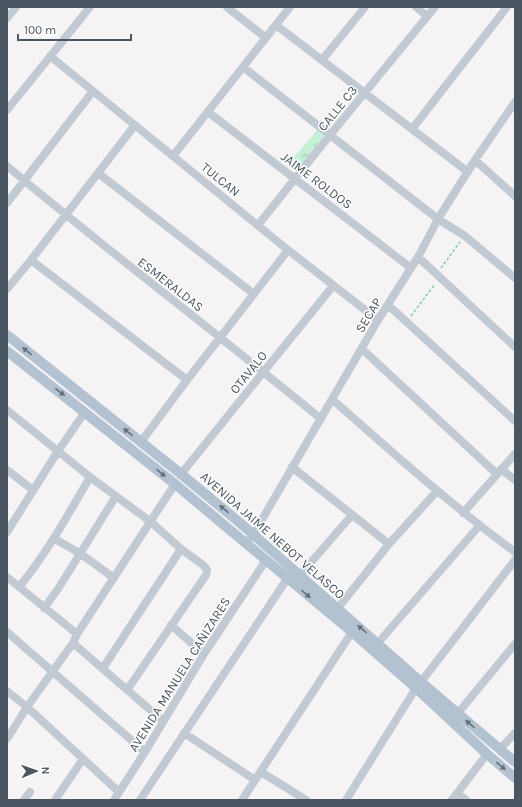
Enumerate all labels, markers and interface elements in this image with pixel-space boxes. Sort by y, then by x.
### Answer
scale bar [18,16,131,42]
text: 100 m [24,23,56,37]
street label: CALLE C3 [315,83,360,134]
street label: JAIME ROLDOS [278,149,355,212]
street label: TULCAN [198,159,243,200]
street label: ESMERALDAS [135,254,206,315]
street label: SECAP [352,295,385,335]
one-way arrow [21,346,32,355]
street label: OTAVALO [227,348,270,397]
one-way arrow [54,388,65,396]
one-way arrow [123,427,134,436]
one-way arrow [156,469,167,477]
street label: AVENIDA JAIME NEBOT VELASCO [198,469,348,602]
one-way arrow [218,505,229,514]
one-way arrow [301,590,312,599]
street label: AVENIDA MANUELA CAÑIZARES [126,594,233,754]
one-way arrow [357,625,367,634]
one-way arrow [466,720,475,729]
north arrow [16,751,56,791]
one-way arrow [495,761,506,770]
text: N [39,766,52,775]

